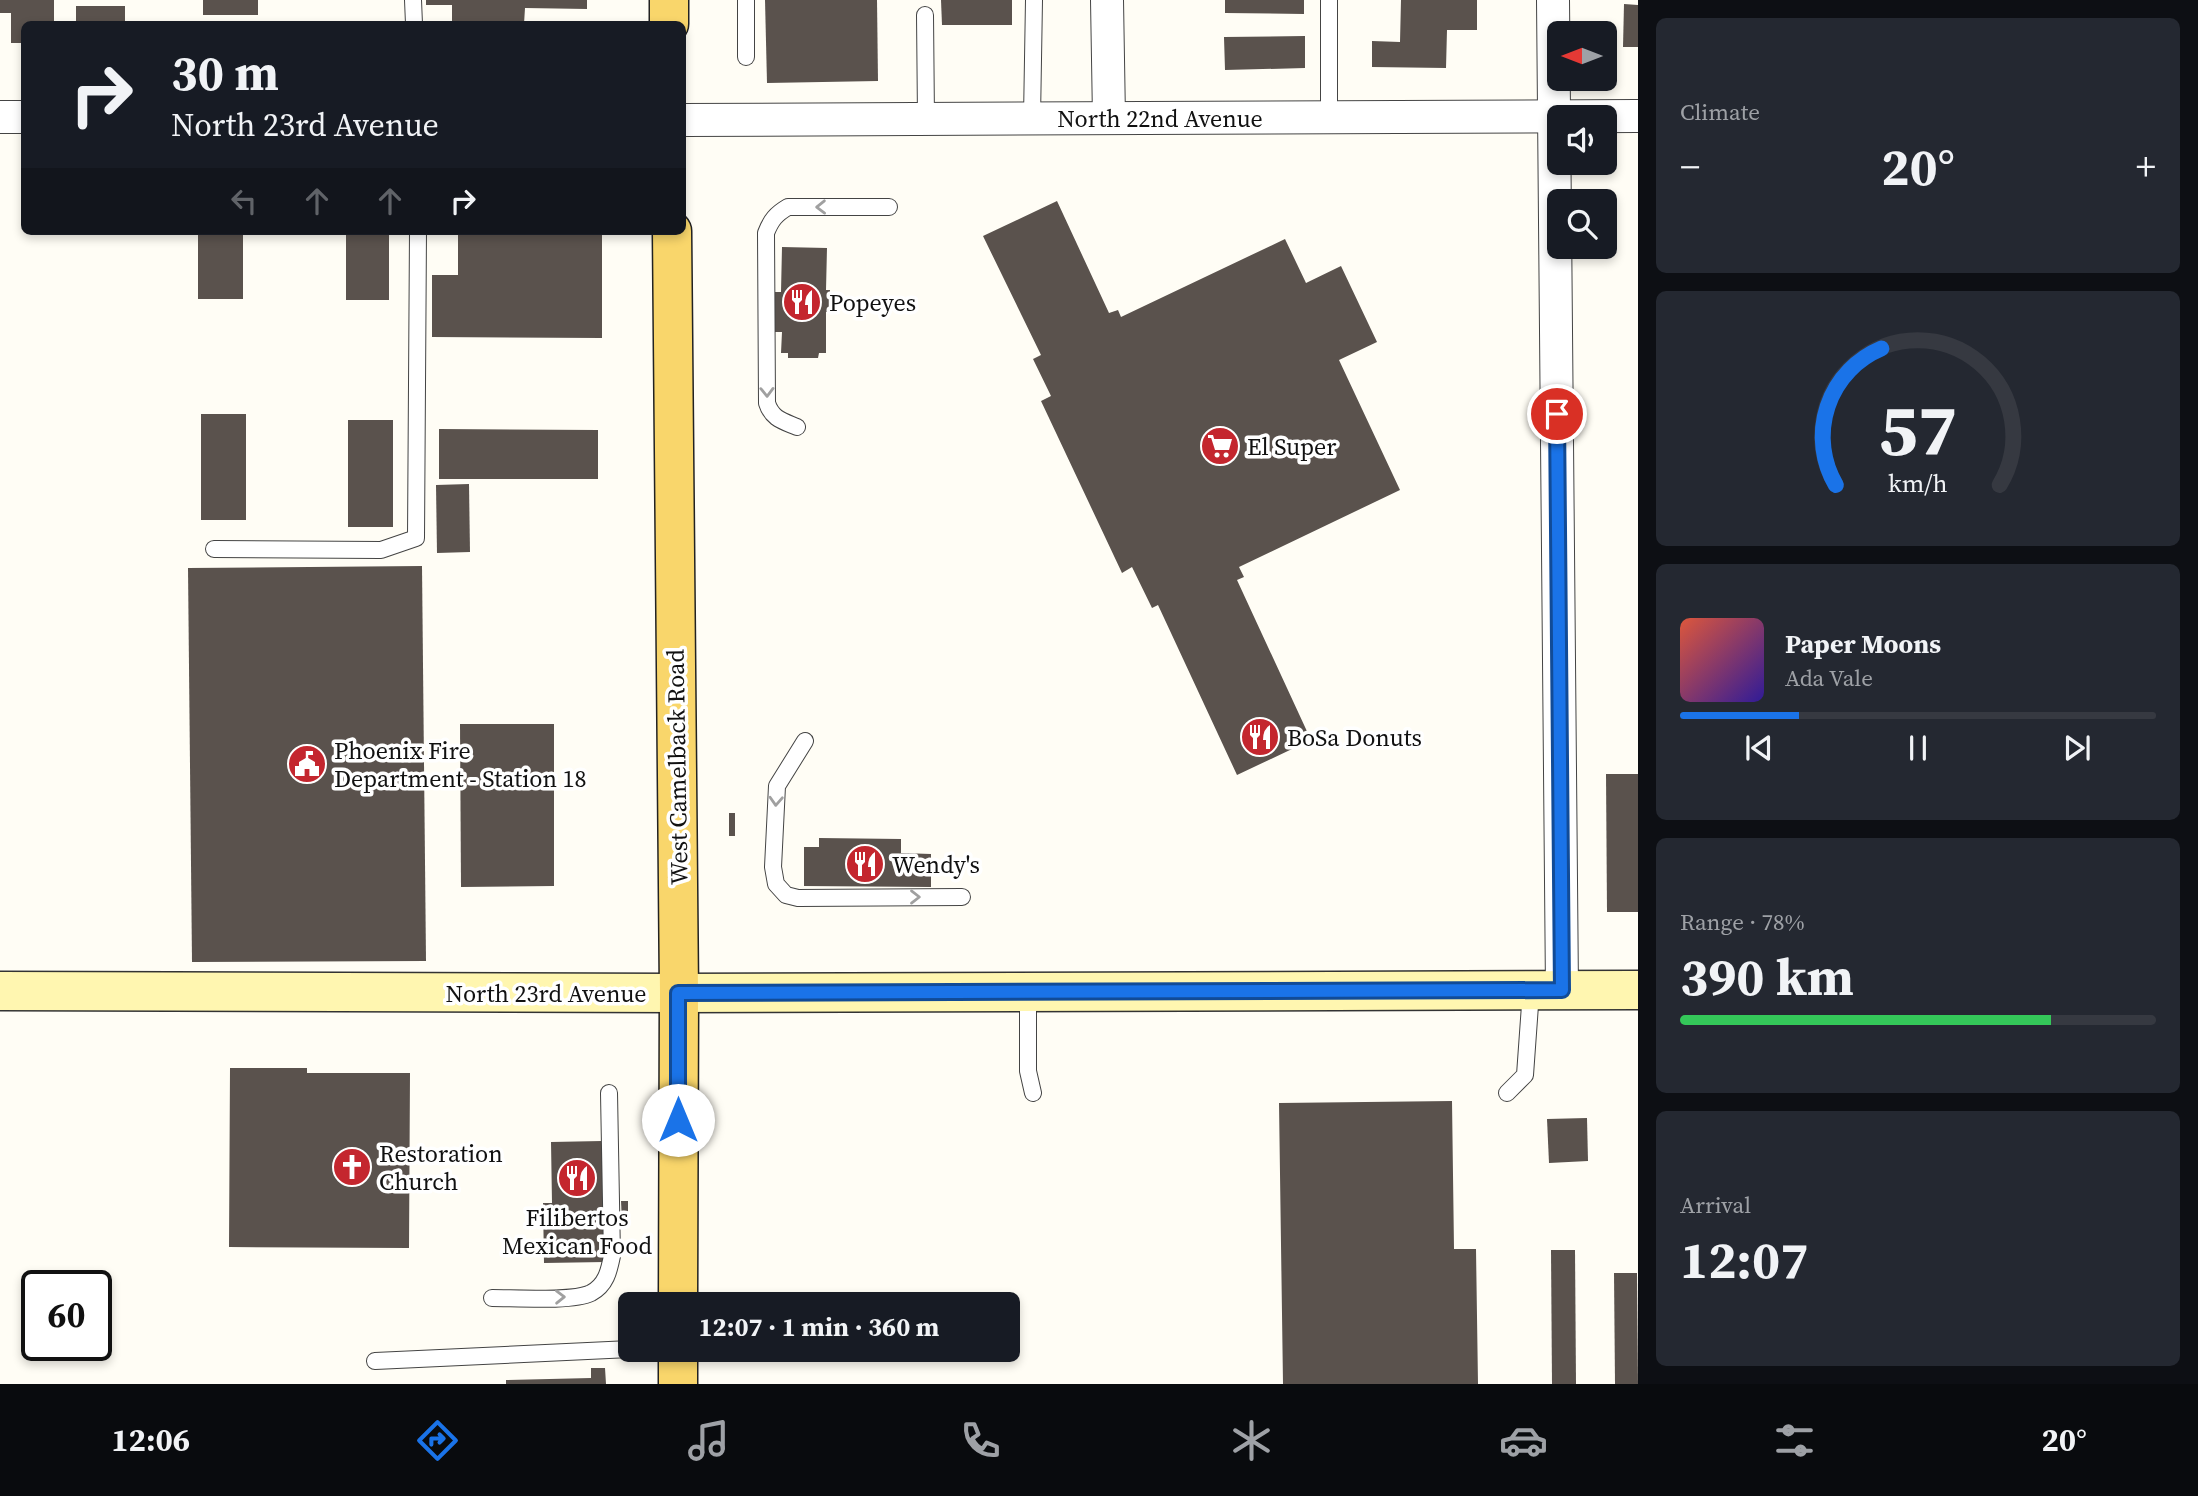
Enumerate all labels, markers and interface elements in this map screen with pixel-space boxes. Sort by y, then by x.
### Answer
north arrow [1547,21,1617,91]
map controls [1547,21,1617,259]
text: 30 m [171,39,279,106]
icon: right [56,49,147,140]
text: Climate [1680,96,1760,128]
street label: North 22nd Avenue [1057,102,1263,135]
text: North 23rd Avenue [171,103,439,147]
button: sound [1547,105,1617,175]
text: 20° [1881,131,1955,202]
text: − [1680,141,1700,193]
text: + [2136,141,2156,193]
icon: left [225,182,263,220]
icon: ahead [298,182,336,220]
icon: ahead [371,182,409,220]
icon: right [444,182,482,220]
button: search [1547,189,1617,259]
one-way arrow [815,199,826,215]
restaurant icon: Popeyes [781,281,823,323]
place label: Popeyes [829,286,916,319]
text: 57 [1879,380,1957,479]
pin [1527,384,1587,444]
one-way arrow [759,388,775,398]
icon: arrive [1538,395,1576,433]
supermarket icon: El Super [1199,425,1241,467]
place label: El Super [1247,430,1336,463]
text: km/h [1888,466,1948,500]
text: Paper Moons [1785,626,1941,662]
street label: West Camelback Road [658,648,696,885]
text: Ada Vale [1785,662,1873,694]
restaurant icon: BoSa Donuts [1239,716,1281,758]
place label: BoSa Donuts [1287,721,1422,754]
icon: previous [1740,729,1778,767]
icon: pause [1899,729,1937,767]
icon: next [2058,729,2096,767]
place label: Phoenix Fire Department - Station 18 [334,734,587,795]
public building icon: Phoenix Fire Department - Station 18 [286,743,328,785]
one-way arrow [768,796,783,807]
restaurant icon: Wendy's [844,843,886,885]
place label: Wendy's [892,848,980,881]
one-way arrow [910,889,921,905]
text: Range · 78% [1680,906,1805,938]
text: 390 km [1680,941,1854,1012]
street label: North 23rd Avenue [446,977,646,1010]
position arrow [641,1083,715,1157]
place label: Restoration Church [379,1137,503,1198]
church icon: Restoration Church [331,1146,373,1188]
restaurant icon: Filibertos Mexican Food [556,1157,598,1199]
text: Arrival [1680,1189,1751,1221]
place label: Filibertos Mexican Food [502,1201,652,1262]
text: 12:07 [1680,1224,1808,1295]
speed limit sign: 60 [21,1270,112,1361]
one-way arrow [555,1290,566,1305]
text: 12:07 · 1 min · 360 m [699,1309,939,1345]
icon: directions [413,1416,462,1465]
icon: music [684,1416,733,1465]
icon: phone [956,1416,1005,1465]
icon: climate [1227,1416,1276,1465]
icon: car [1499,1416,1548,1465]
icon: filters [1770,1416,1819,1465]
text: 12:06 [111,1418,190,1462]
text: 20° [2042,1418,2087,1462]

